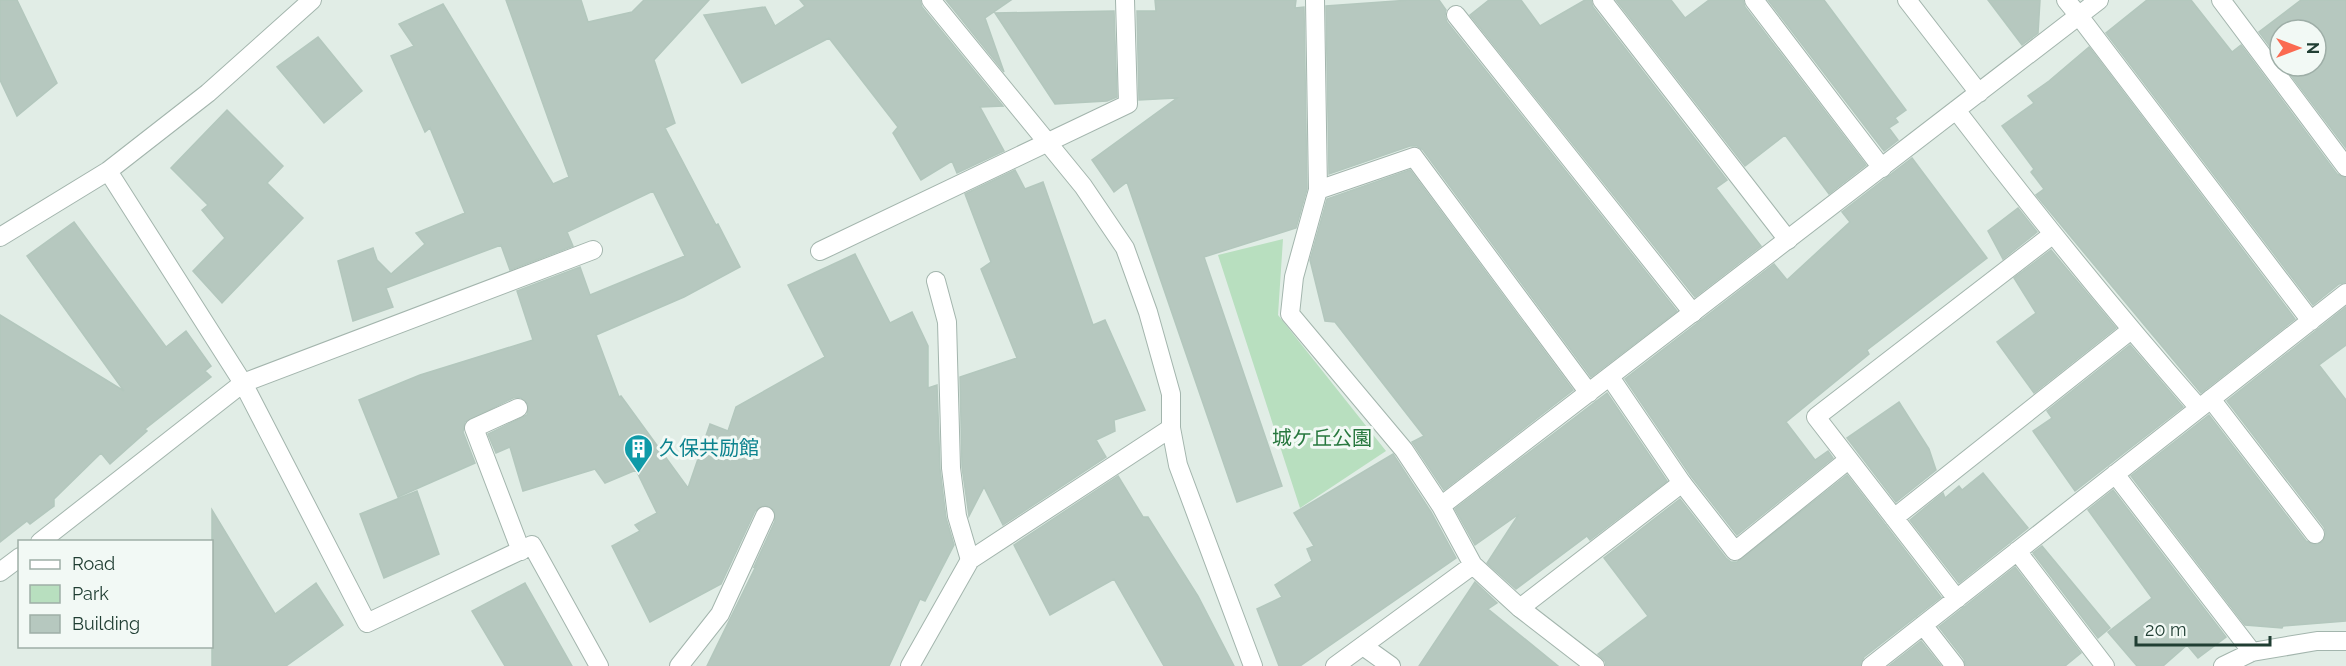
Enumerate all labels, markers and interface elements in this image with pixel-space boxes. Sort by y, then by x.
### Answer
north arrow [2268,18,2328,78]
text: N [2303,42,2322,54]
park label: 城ケ丘公園 [1272,426,1372,450]
building icon: 久保共励館 [622,432,654,474]
place label: 久保共励館 [659,436,759,460]
legend [18,540,213,648]
text: Road [72,553,115,574]
text: Park [72,583,109,604]
scale bar [2136,609,2270,647]
text: Building [72,613,140,634]
text: 20 m [2145,619,2187,640]

